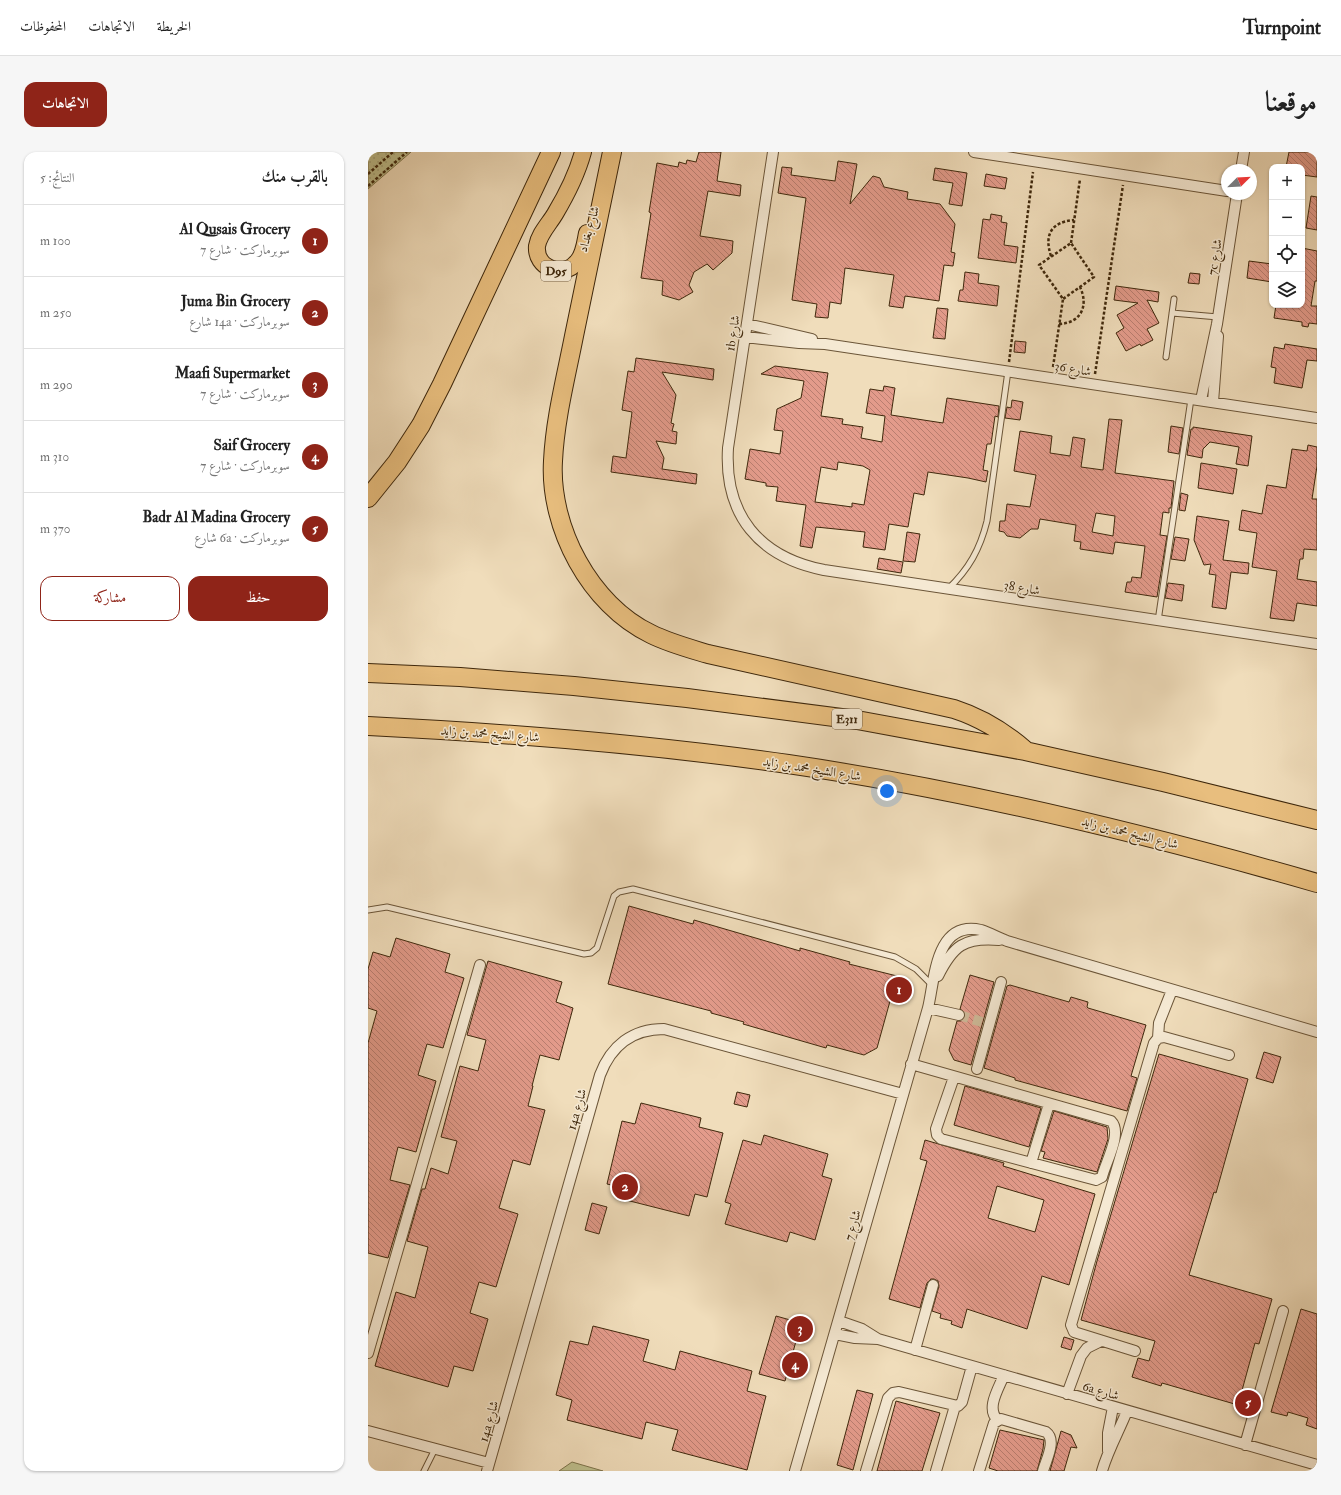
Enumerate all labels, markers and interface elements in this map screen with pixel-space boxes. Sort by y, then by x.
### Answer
text: Turnpoint [1243,16,1321,40]
text: المحفوظات [20,18,66,35]
text: الاتجاهات [88,18,135,35]
text: الخريطة [157,18,191,35]
button: الاتجاهات [24,82,107,127]
text: موقعنا [1265,85,1317,120]
north arrow [1221,164,1257,200]
map controls [1269,164,1305,308]
button: + [1269,164,1305,200]
text: بالقرب منك [262,166,328,187]
text: النتائج: 5 [40,170,75,186]
button: − [1269,200,1305,236]
street label: شارع بغداد [575,204,606,255]
text: Al Qusais Grocery [180,220,290,239]
text: 100 m [40,233,71,249]
text: 1 [313,233,317,249]
button: locate [1269,236,1305,272]
street label: 7c شارع [1204,238,1229,277]
text: سوبرماركت · شارع 7 [200,242,290,258]
road number: D95 [541,261,571,281]
button: layers [1269,272,1305,308]
text: Juma Bin Grocery [181,292,290,311]
text: 250 m [40,305,72,321]
text: 2 [312,305,318,321]
text: سوبرماركت · 14a شارع [189,314,290,330]
street label: 1b شارع [722,314,747,353]
street label: شارع 36 [1053,358,1092,383]
text: Maafi Supermarket [175,364,290,383]
text: 290 m [40,377,73,393]
text: 3 [313,377,318,393]
text: سوبرماركت · شارع 7 [200,386,290,402]
text: Saif Grocery [214,436,290,455]
text: 310 m [40,449,69,465]
text: 4 [312,449,319,465]
text: سوبرماركت · شارع 7 [200,458,290,474]
text: Badr Al Madina Grocery [142,508,290,527]
text: 370 m [40,521,70,537]
text: 5 [312,521,318,537]
text: سوبرماركت · 6a شارع [194,530,290,546]
button: مشاركة [40,576,180,621]
button: حفظ [188,576,328,621]
street label: شارع 38 [1002,577,1041,602]
road number: E311 [832,709,862,729]
street label: شارع الشيخ محمد بن زايد [440,723,540,748]
street label: شارع الشيخ محمد بن زايد [761,753,862,788]
your location [877,781,897,801]
street label: شارع الشيخ محمد بن زايد [1079,813,1180,856]
pin: 1 [886,975,912,1005]
street label: 14a شارع [563,1087,593,1133]
pin: 2 [612,1172,638,1202]
street label: شارع 7 [841,1208,868,1243]
pin: 3 [787,1314,813,1344]
pin: 4 [782,1350,808,1380]
street label: 6a شارع [1080,1378,1121,1407]
pin: 5 [1235,1388,1261,1418]
street label: 14a شارع [475,1399,505,1445]

